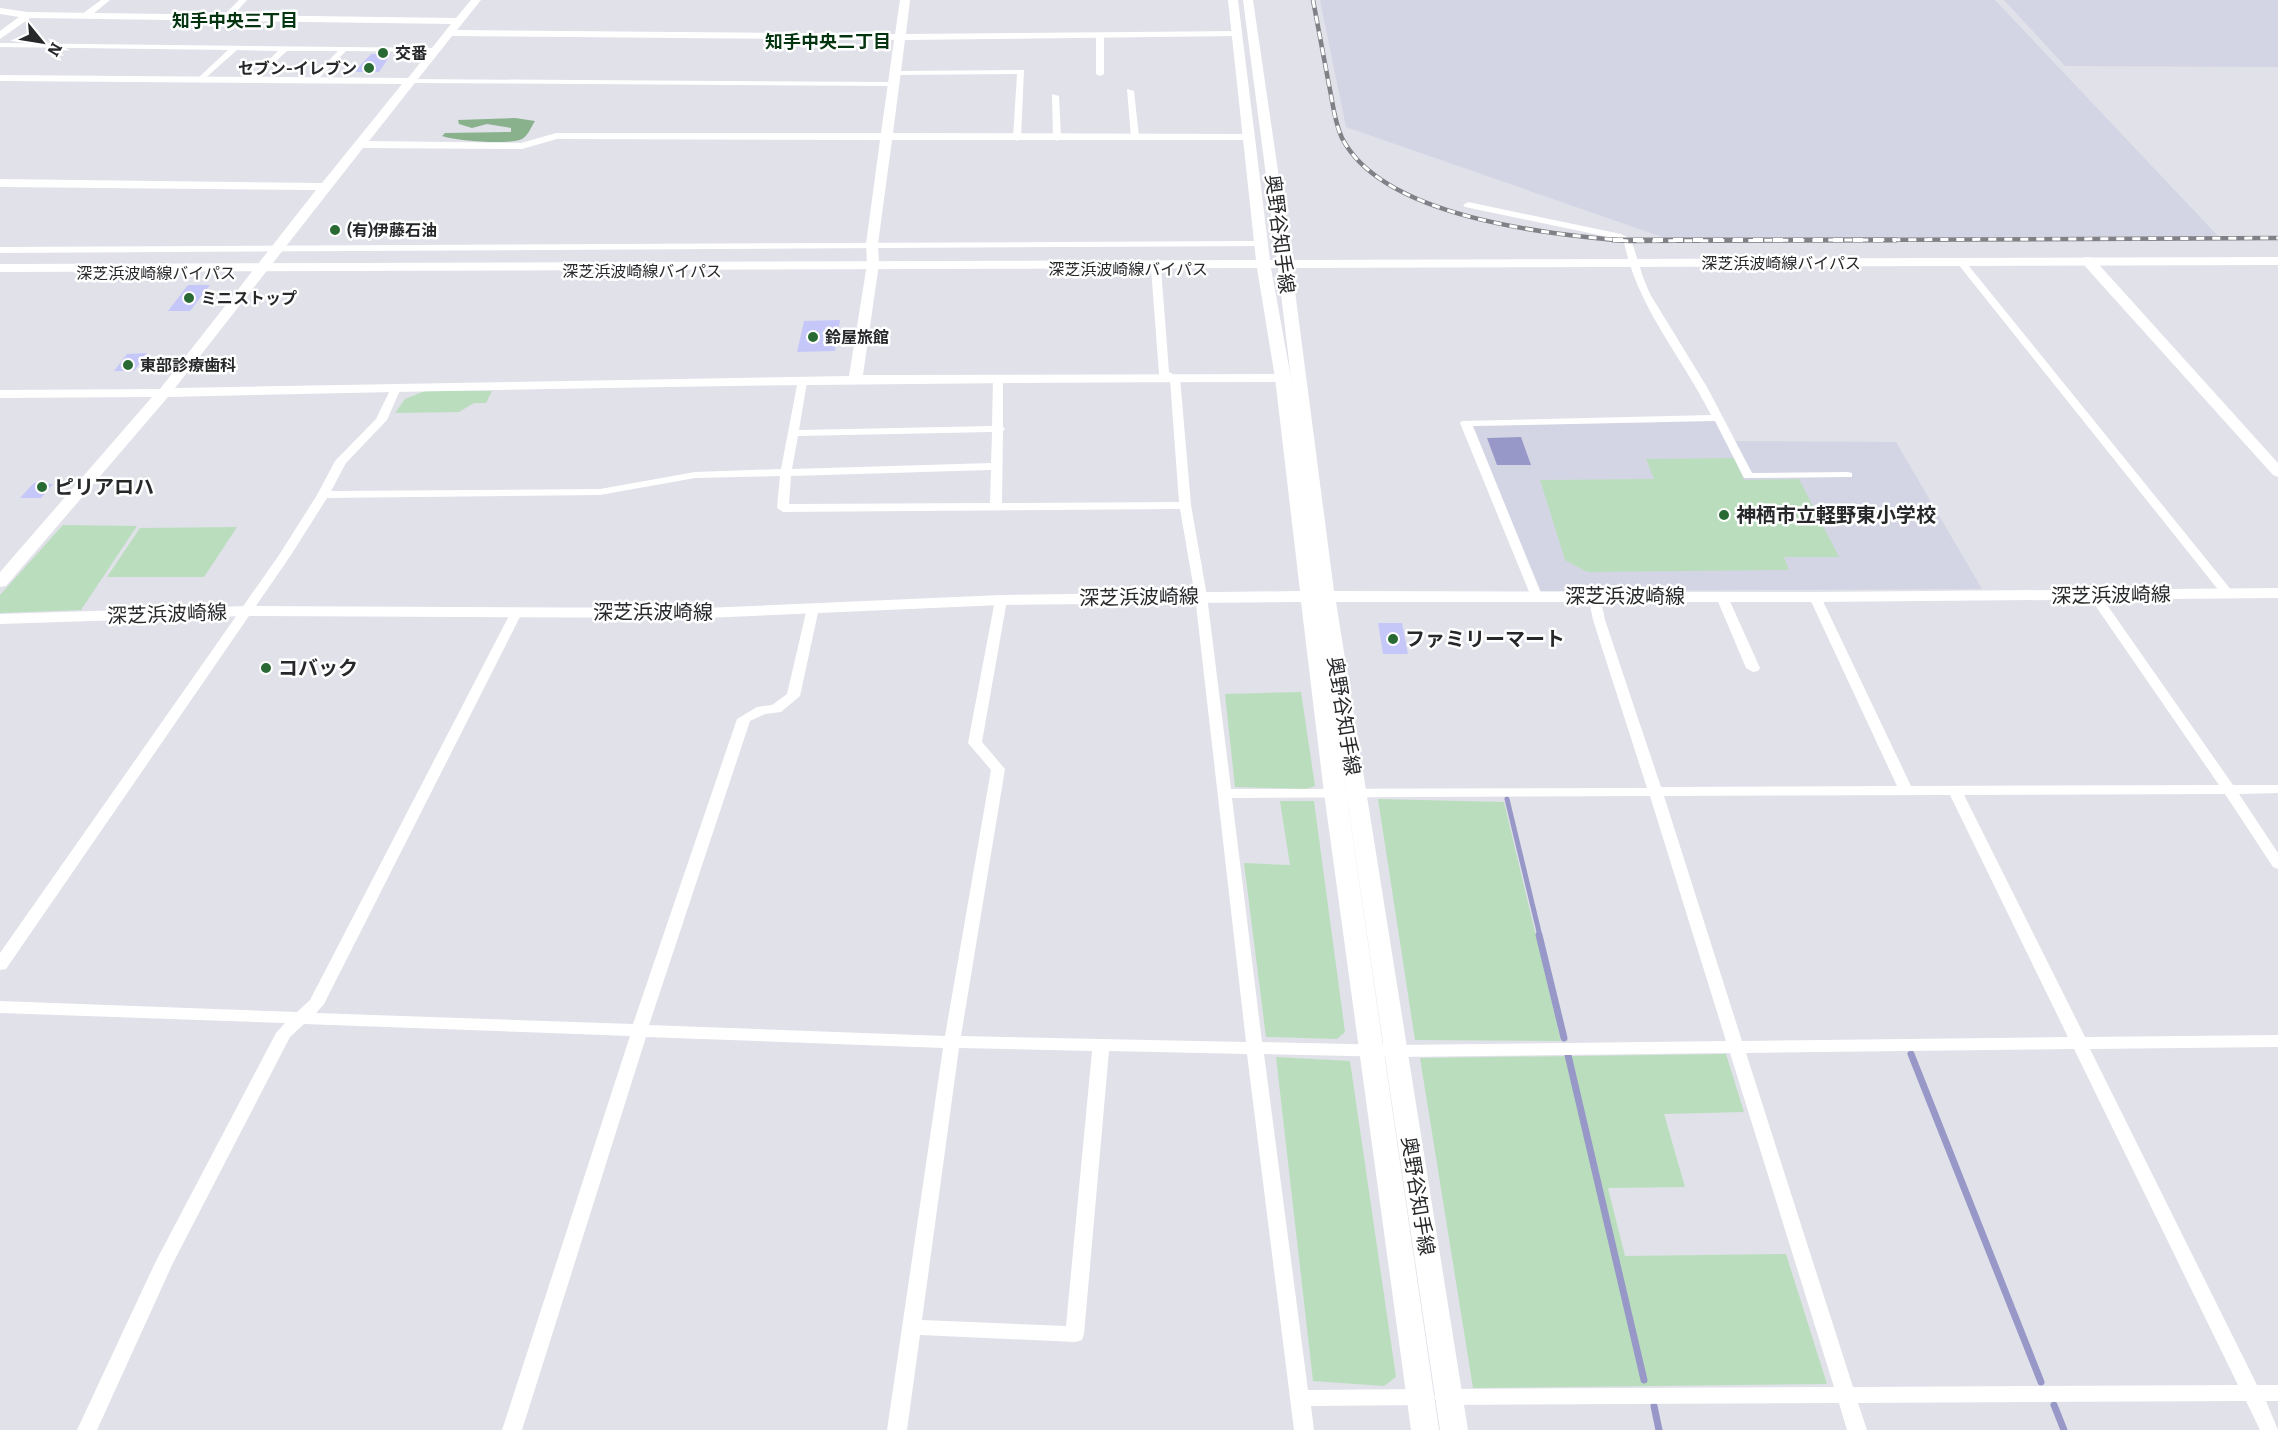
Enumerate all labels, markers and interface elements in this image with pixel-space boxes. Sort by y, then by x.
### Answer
district label: 知手中央三丁目 [172,10,298,32]
north arrow [12,12,72,72]
district label: 知手中央二丁目 [765,31,891,53]
text: N [43,39,66,59]
place label: 交番 [395,44,427,63]
marker: 交番 [376,46,390,60]
place label: セブン-イレブン [238,59,357,78]
marker: セブン-イレブン [362,61,376,75]
street label: 奥野谷知手線 [1261,173,1299,295]
place label: (有)伊藤石油 [347,221,437,240]
marker: (有)伊藤石油 [328,223,342,237]
street label: 深芝浜波崎線バイパス [1701,254,1861,273]
street label: 深芝浜波崎線バイパス [1048,260,1208,279]
street label: 深芝浜波崎線バイパス [562,262,722,281]
street label: 深芝浜波崎線バイパス [76,264,236,283]
place label: ミニストップ [201,289,297,308]
marker: ミニストップ [182,291,196,305]
place label: 鈴屋旅館 [825,328,889,347]
marker: 鈴屋旅館 [806,330,820,344]
place label: 東部診療歯科 [140,356,236,375]
marker: 東部診療歯科 [121,358,135,372]
place label: ピリアロハ [54,475,154,499]
marker: ピリアロハ [35,480,49,494]
place label: 神栖市立軽野東小学校 [1736,503,1936,527]
marker: 神栖市立軽野東小学校 [1717,508,1731,522]
street label: 深芝浜波崎線 [2051,582,2171,608]
street label: 深芝浜波崎線 [1079,584,1199,610]
street label: 深芝浜波崎線 [1565,584,1685,608]
street label: 深芝浜波崎線 [107,600,227,628]
street label: 深芝浜波崎線 [593,600,713,624]
place label: ファミリーマート [1405,627,1565,651]
marker: ファミリーマート [1386,632,1400,646]
street label: 奥野谷知手線 [1323,655,1365,777]
place label: コバック [278,656,358,680]
marker: コバック [259,661,273,675]
street label: 奥野谷知手線 [1397,1135,1439,1257]

